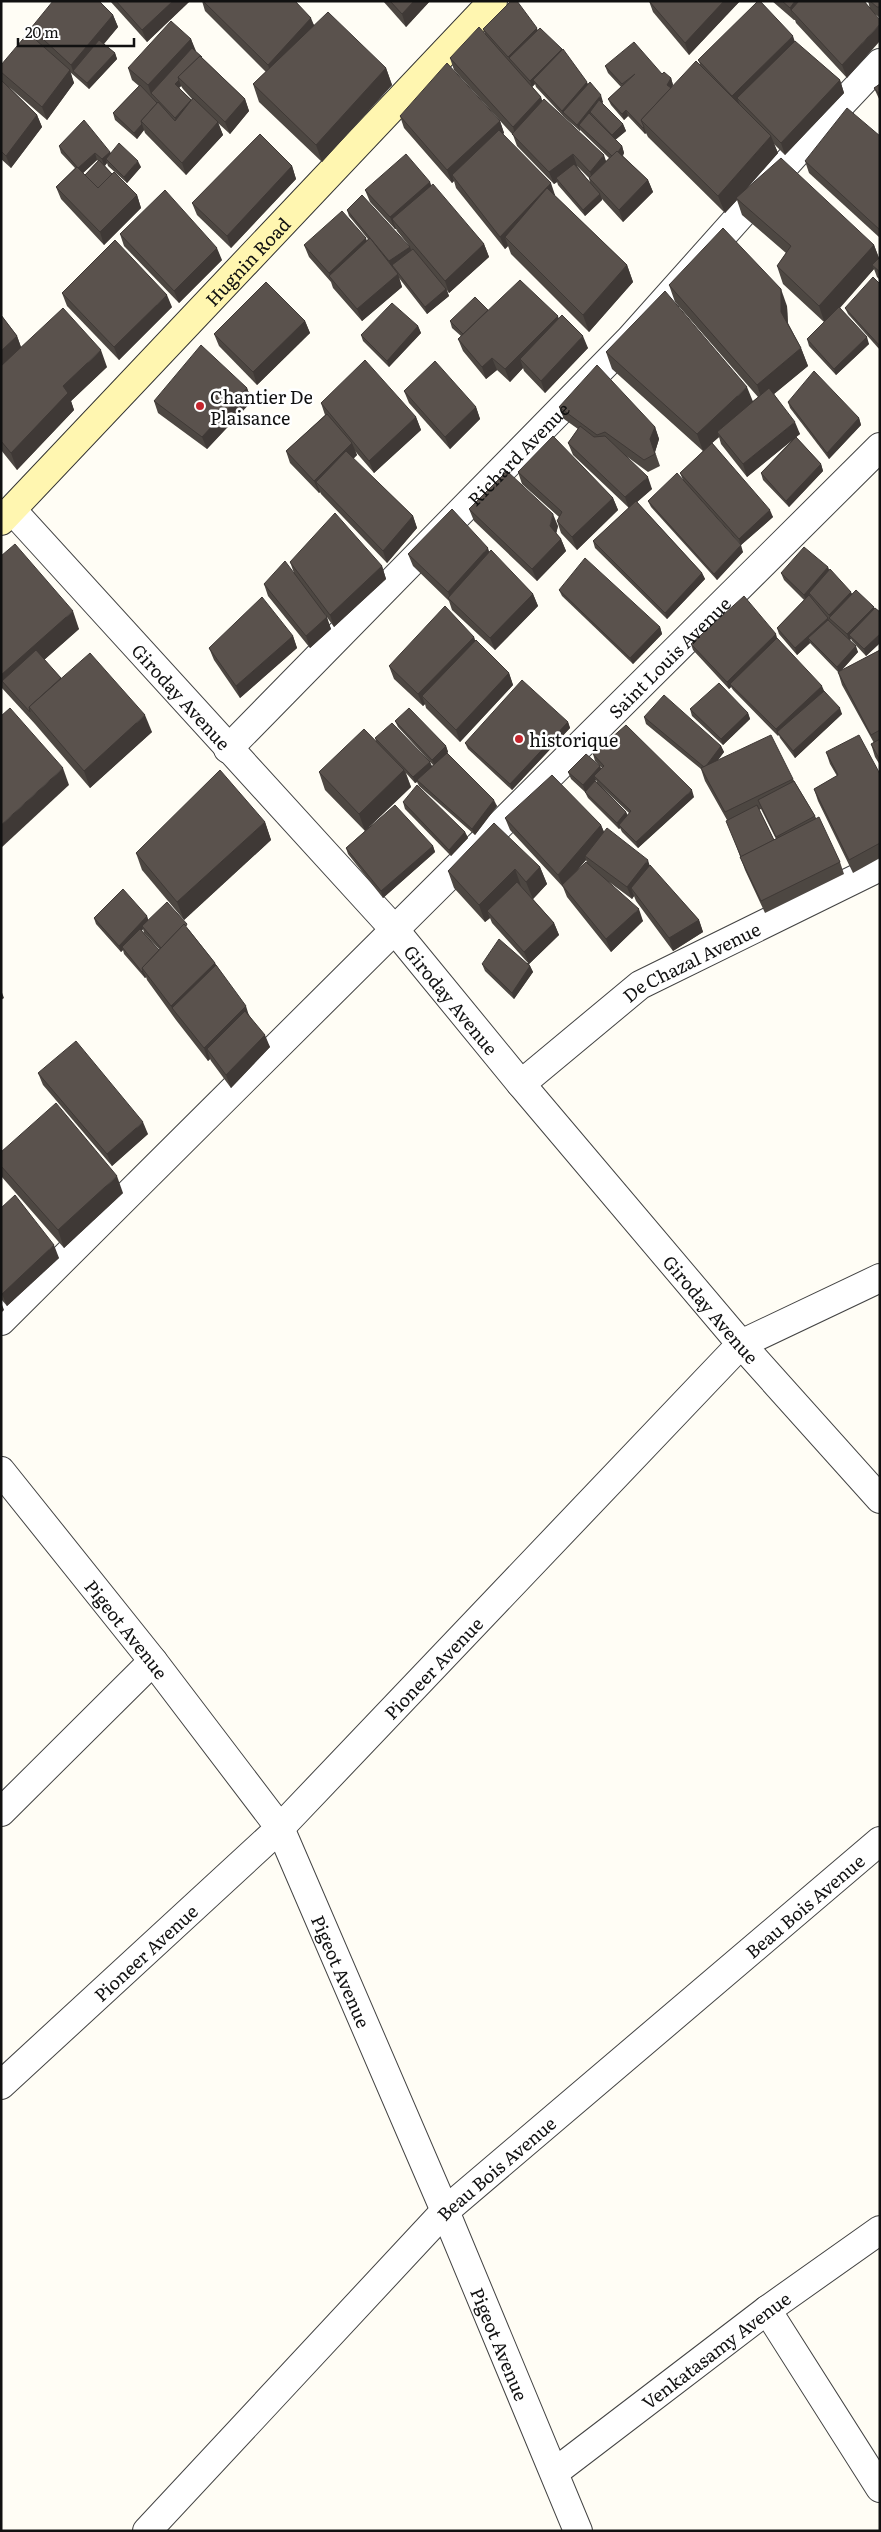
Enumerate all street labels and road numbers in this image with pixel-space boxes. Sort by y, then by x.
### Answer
street label: Hugnin Road [198,210,296,311]
street label: Richard Avenue [461,396,575,511]
street label: Saint Louis Avenue [602,590,736,724]
street label: Giroday Avenue [126,637,237,755]
street label: De Chazal Avenue [616,915,765,1008]
street label: Giroday Avenue [398,938,505,1060]
street label: Giroday Avenue [657,1248,766,1369]
street label: Pigeot Avenue [79,1573,175,1684]
street label: Pioneer Avenue [377,1610,488,1725]
street label: Beau Bois Avenue [739,1847,870,1964]
street label: Pioneer Avenue [87,1897,203,2007]
street label: Pigeot Avenue [305,1911,378,2032]
street label: Beau Bois Avenue [430,2109,561,2226]
street label: Pigeot Avenue [465,2283,536,2405]
street label: Venkatasamy Avenue [635,2284,796,2415]

